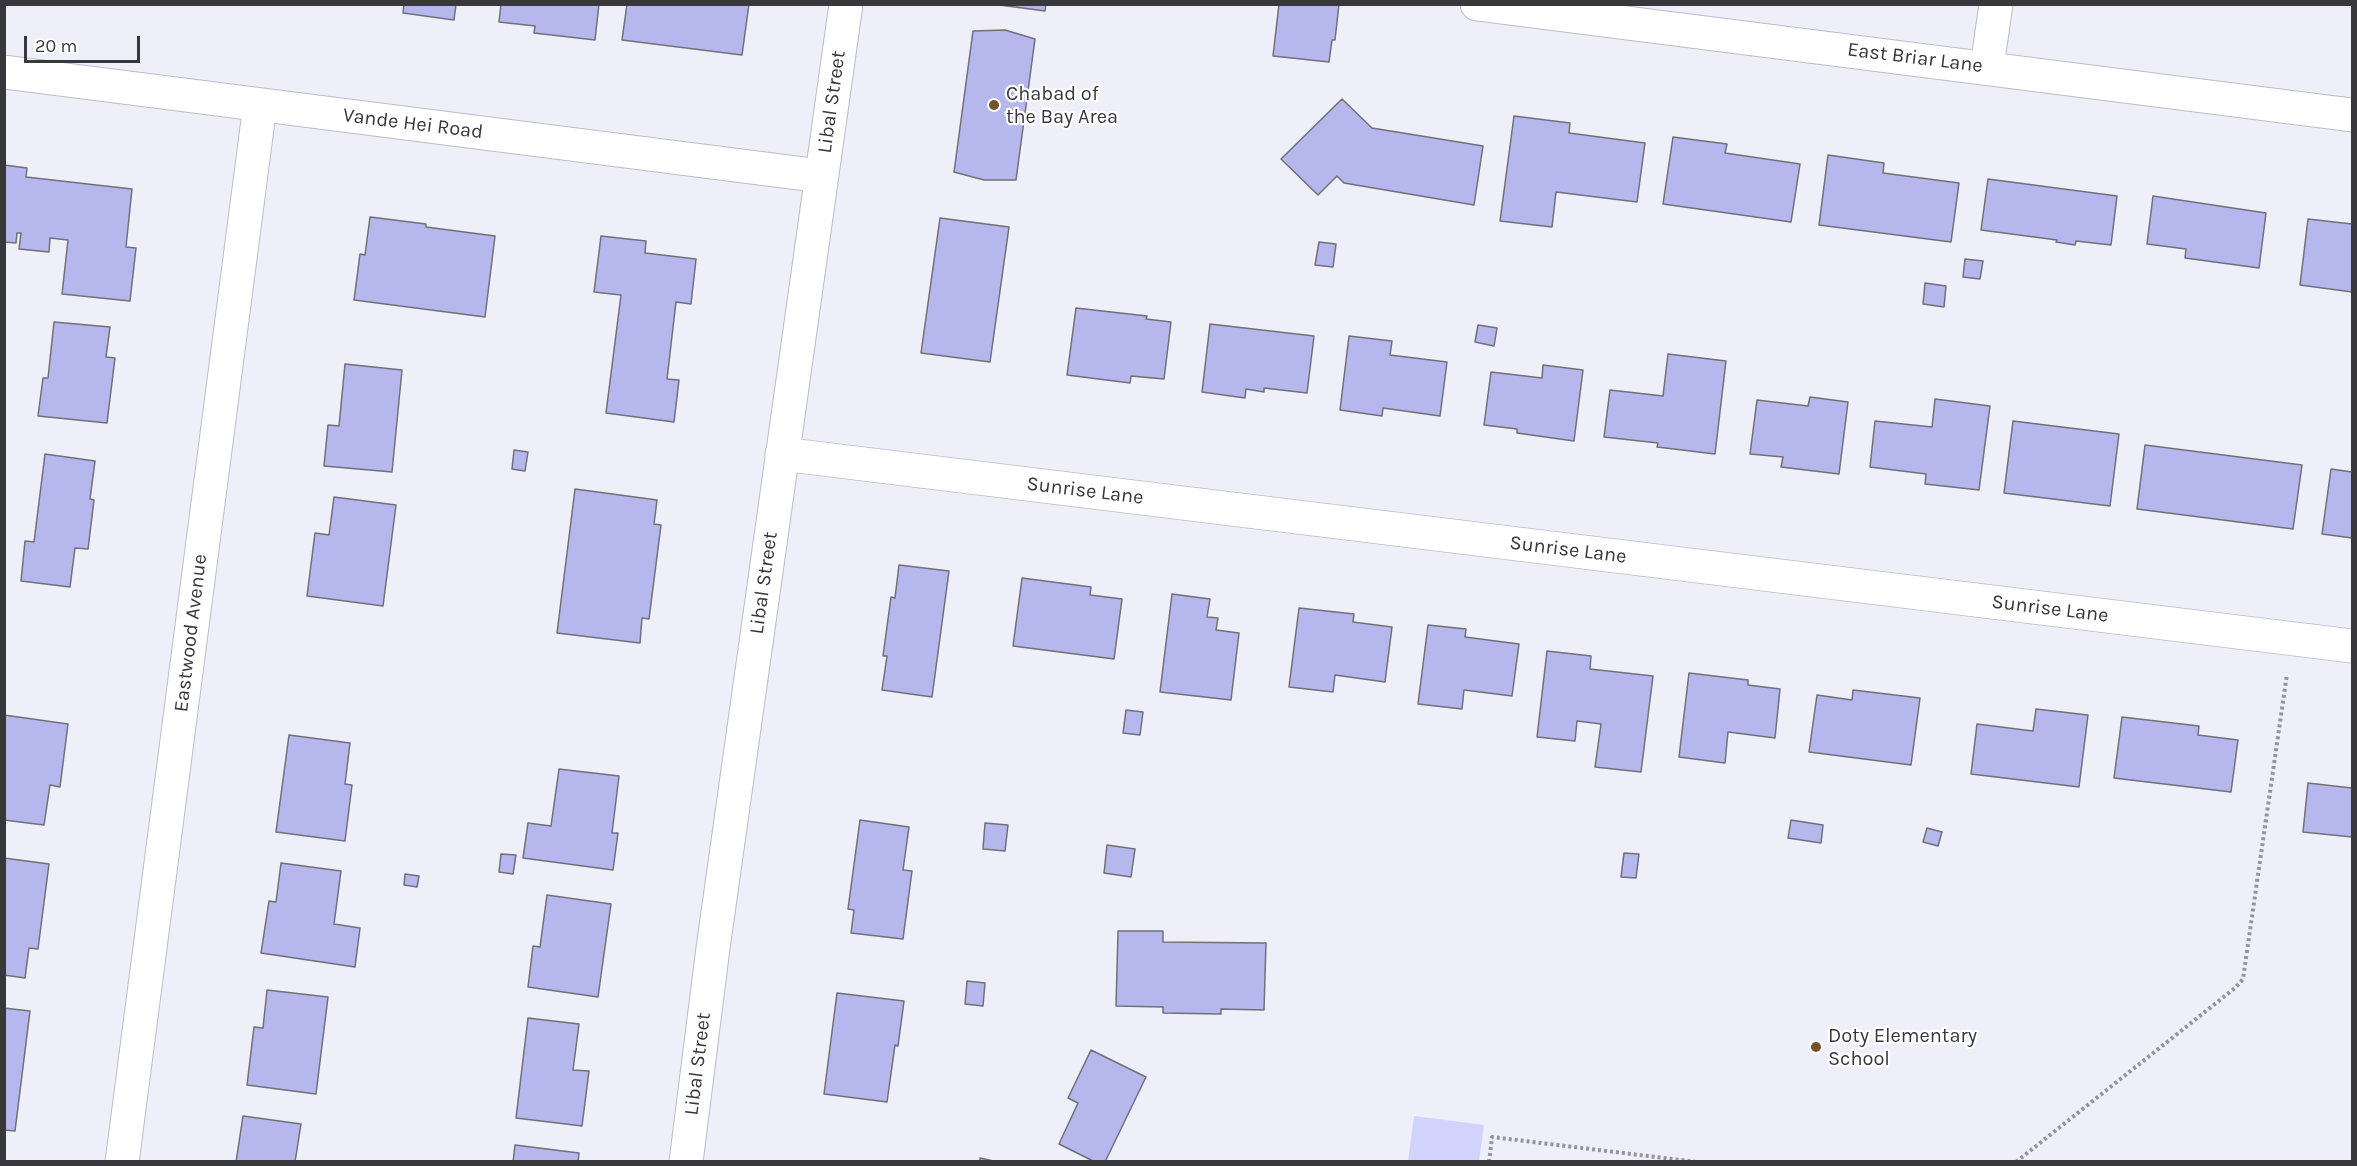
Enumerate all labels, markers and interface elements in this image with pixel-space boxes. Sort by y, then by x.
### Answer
scale bar [27,24,142,62]
text: 20 m [35,35,77,57]
street label: East Briar Lane [1846,38,1984,78]
street label: Libal Street [813,49,851,155]
place label: Chabad of the Bay Area [1006,82,1118,129]
marker: Chabad of the Bay Area [987,98,1001,112]
street label: Vande Hei Road [342,104,484,144]
street label: Sunrise Lane [1025,472,1145,510]
street label: Libal Street [745,530,783,636]
street label: Sunrise Lane [1508,531,1628,569]
street label: Eastwood Avenue [169,553,213,713]
street label: Sunrise Lane [1990,590,2110,628]
street label: Libal Street [680,1011,716,1117]
place label: Doty Elementary School [1828,1024,1977,1071]
marker: Doty Elementary School [1809,1040,1823,1054]

